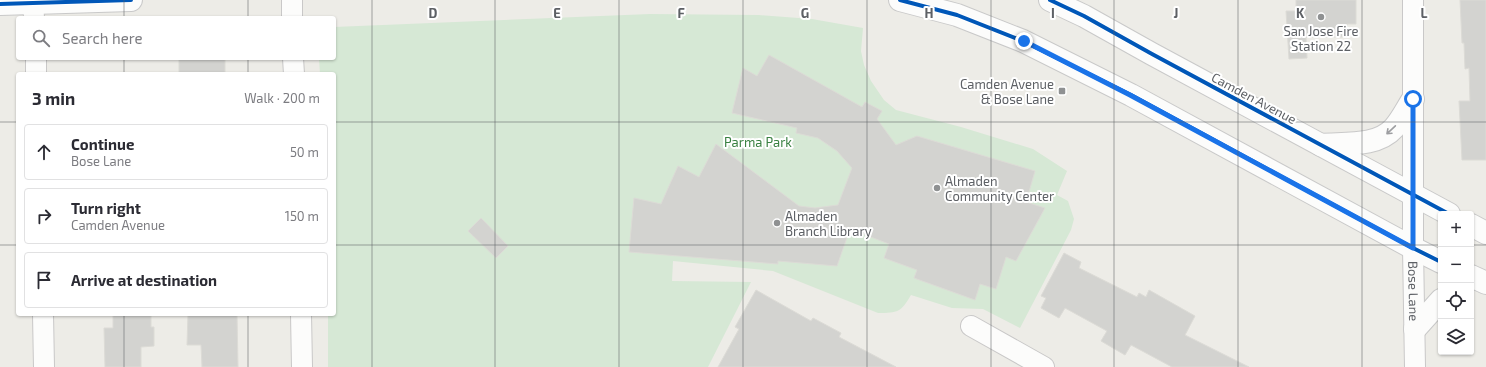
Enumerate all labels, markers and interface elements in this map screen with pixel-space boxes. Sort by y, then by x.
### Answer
text: D [429,5,438,21]
text: E [553,5,561,21]
text: F [677,5,685,21]
text: G [801,5,809,21]
text: H [925,5,934,21]
text: I [1051,5,1055,21]
text: J [1174,5,1178,21]
text: K [1296,5,1305,21]
text: L [1421,5,1428,21]
marker: San Jose Fire Station 22 [1316,12,1326,22]
search box [16,16,336,60]
place label: San Jose Fire Station 22 [1283,23,1359,54]
icon: search [30,27,52,49]
text: Search here [62,29,143,47]
route end [1015,32,1033,50]
street label: Camden Avenue [1209,69,1299,127]
place label: Camden Avenue & Bose Lane [960,76,1054,107]
marker: Camden Avenue & Bose Lane [1057,86,1067,96]
text: 3 min [32,88,75,108]
text: Walk · 200 m [244,90,320,106]
route start [1404,90,1422,108]
one-way arrow [1386,126,1396,135]
park label: Parma Park [724,134,792,150]
text: Continue [71,135,134,153]
icon: ahead [33,141,55,163]
text: 50 m [290,144,319,160]
text: Bose Lane [71,153,131,169]
place label: Almaden Community Center [945,173,1054,204]
marker: Almaden Community Center [932,183,942,193]
text: Turn right [71,199,141,217]
icon: right [33,205,55,227]
text: 150 m [285,208,319,224]
place label: Almaden Branch Library [785,208,872,239]
map controls [1438,211,1474,355]
button: + [1438,211,1474,247]
text: Camden Avenue [71,217,165,233]
marker: Almaden Branch Library [772,218,782,228]
button: − [1438,247,1474,283]
street label: Bose Lane [1405,261,1422,321]
icon: arrive [33,269,55,291]
text: Arrive at destination [71,271,217,289]
button: locate [1438,283,1474,319]
button: layers [1438,319,1474,355]

